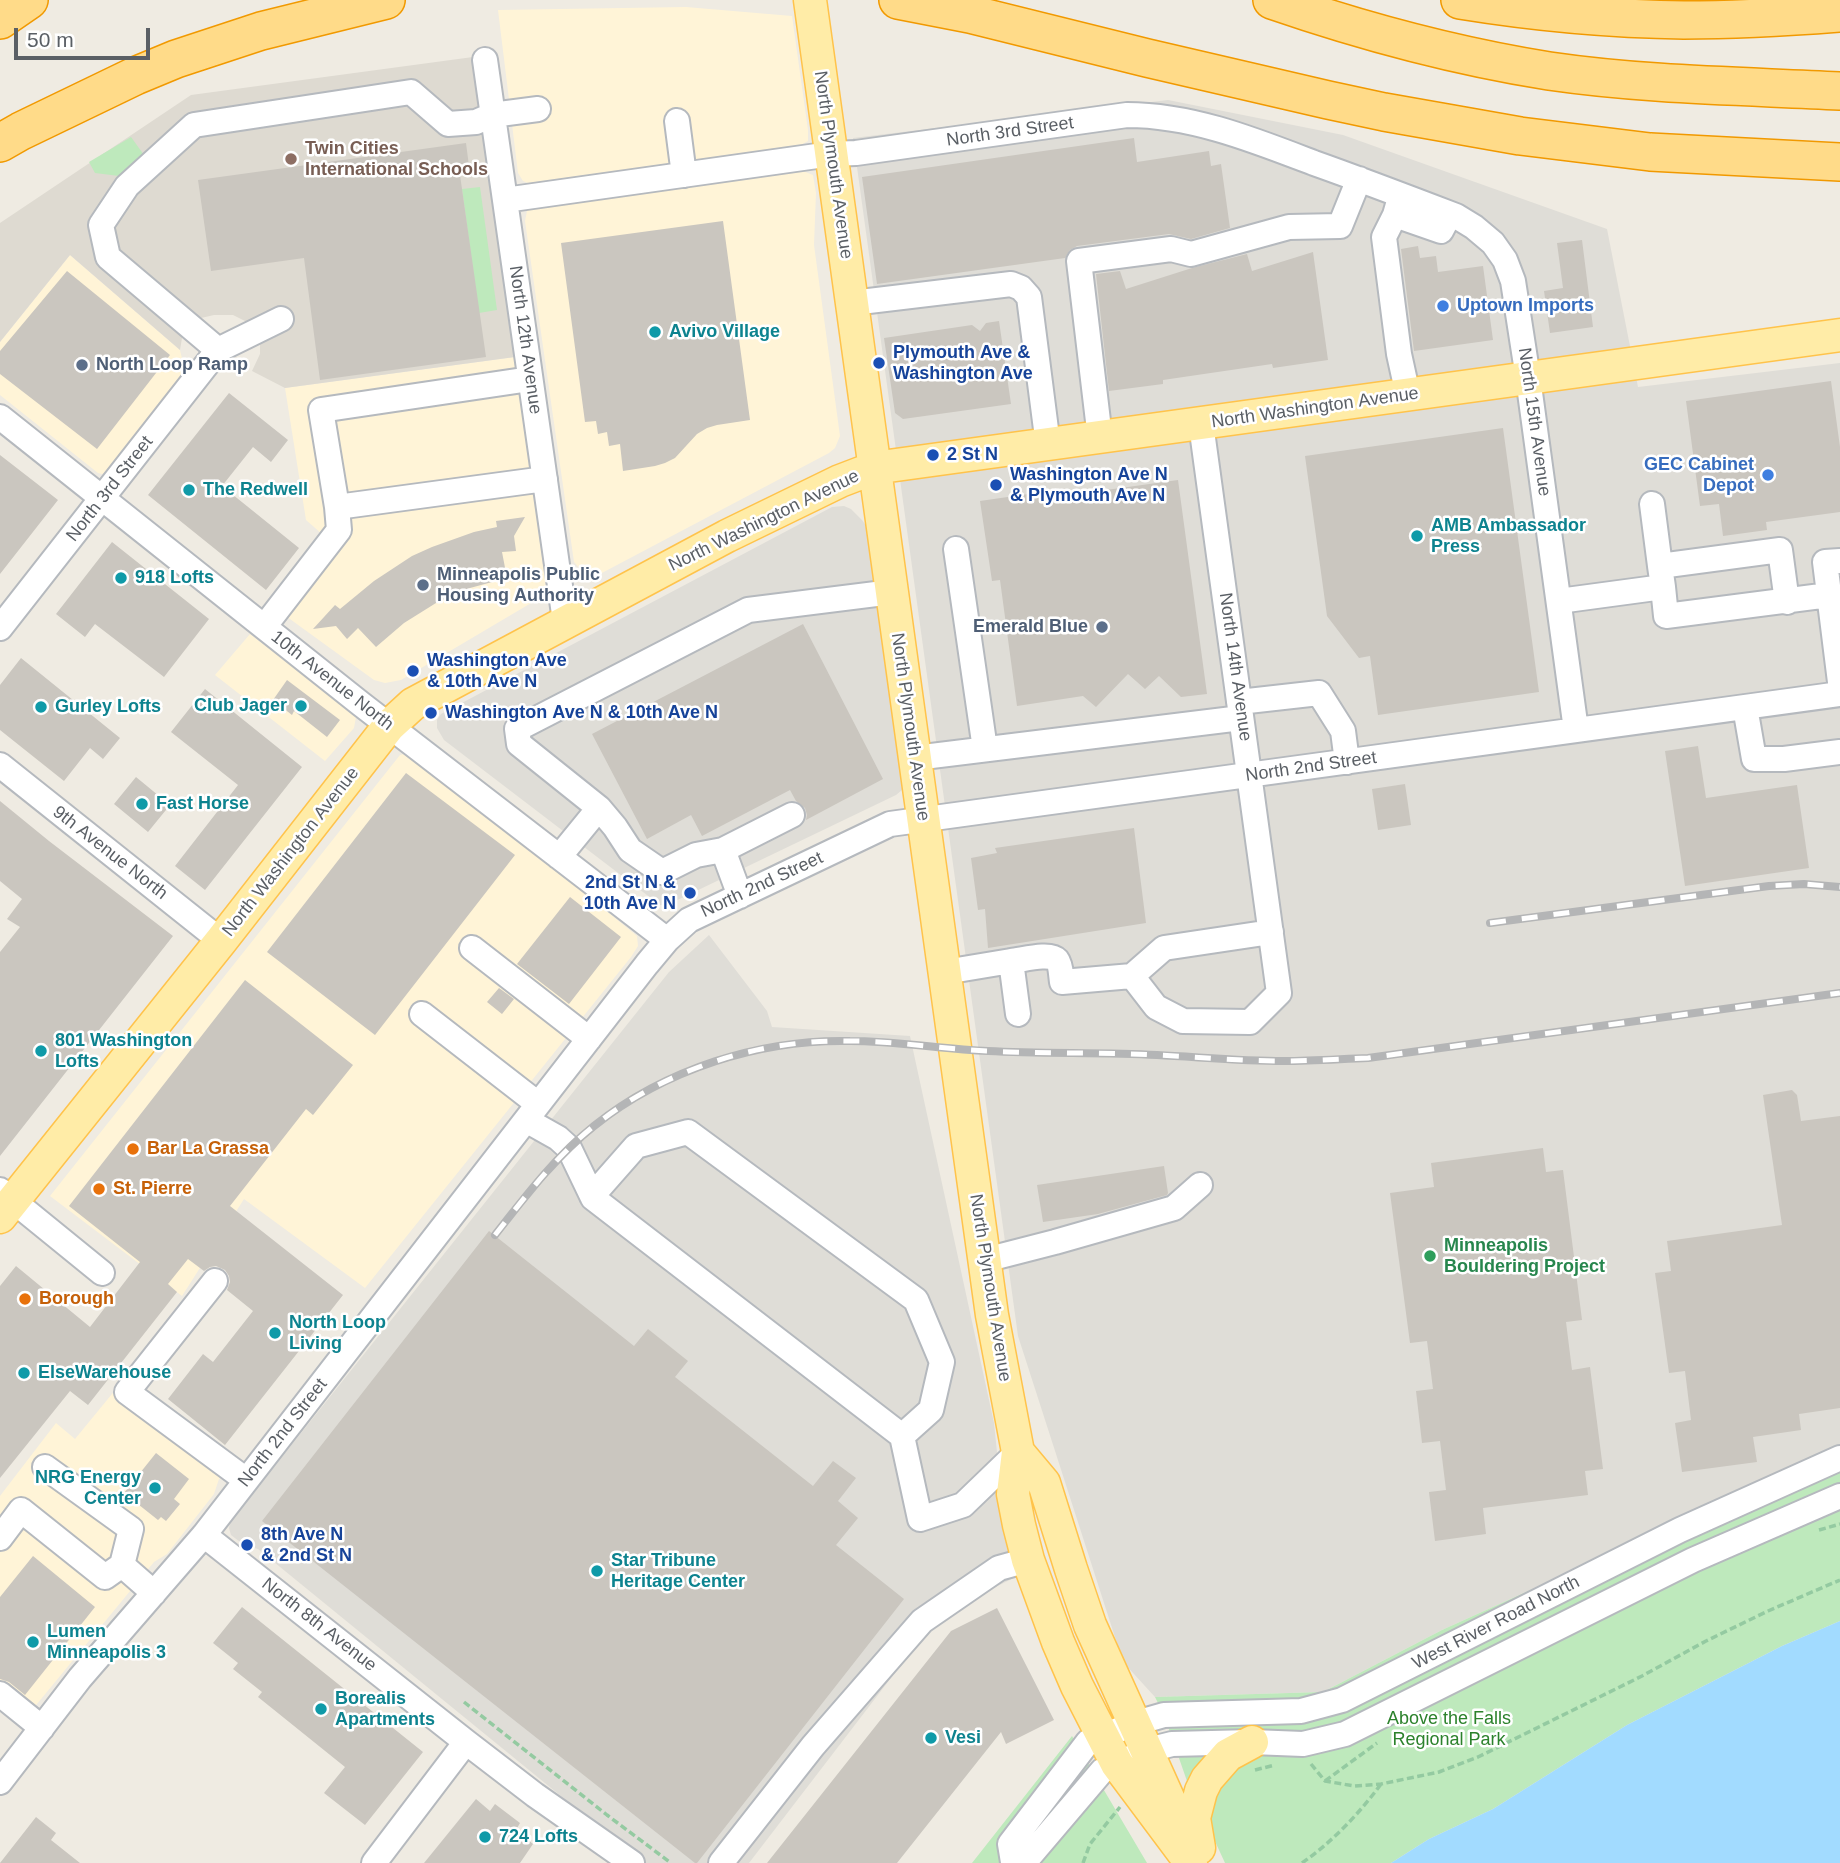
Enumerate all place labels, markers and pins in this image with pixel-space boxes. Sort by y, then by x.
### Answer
place label: Twin Cities International Schools [305,138,488,180]
marker: Twin Cities International Schools [283,151,299,167]
place label: Uptown Imports [1457,295,1594,317]
marker: Uptown Imports [1435,298,1451,314]
place label: Avivo Village [669,321,780,343]
marker: Avivo Village [647,324,663,340]
place label: Plymouth Ave & Washington Ave [893,342,1033,384]
place label: North Loop Ramp [96,354,248,376]
marker: Plymouth Ave & Washington Ave [871,355,887,371]
marker: North Loop Ramp [74,357,90,373]
place label: 2 St N [947,444,998,466]
marker: 2 St N [925,447,941,463]
place label: GEC Cabinet Depot [1644,454,1754,496]
place label: Washington Ave N & Plymouth Ave N [1010,464,1168,506]
marker: GEC Cabinet Depot [1760,467,1776,483]
marker: Washington Ave N & Plymouth Ave N [988,477,1004,493]
place label: The Redwell [203,479,308,501]
marker: The Redwell [181,482,197,498]
place label: AMB Ambassador Press [1431,515,1586,558]
marker: AMB Ambassador Press [1409,528,1425,544]
place label: Minneapolis Public Housing Authority [437,564,600,606]
place label: 918 Lofts [135,567,214,589]
marker: 918 Lofts [113,570,129,586]
marker: Minneapolis Public Housing Authority [415,577,431,593]
place label: Emerald Blue [973,616,1088,638]
marker: Emerald Blue [1094,619,1110,635]
place label: Washington Ave & 10th Ave N [427,650,567,692]
marker: Washington Ave & 10th Ave N [405,663,421,679]
place label: Club Jager [194,695,287,717]
place label: Gurley Lofts [55,696,161,718]
marker: Club Jager [293,698,309,714]
marker: Gurley Lofts [33,699,49,715]
place label: Washington Ave N & 10th Ave N [445,702,718,724]
marker: Washington Ave N & 10th Ave N [423,705,439,721]
place label: Fast Horse [156,793,249,815]
marker: Fast Horse [134,796,150,812]
place label: 2nd St N & 10th Ave N [584,872,676,914]
marker: 2nd St N & 10th Ave N [682,885,698,901]
place label: 801 Washington Lofts [55,1030,192,1072]
marker: 801 Washington Lofts [33,1043,49,1059]
place label: Bar La Grassa [147,1138,269,1160]
marker: Bar La Grassa [125,1141,141,1157]
place label: St. Pierre [113,1178,192,1200]
marker: St. Pierre [91,1181,107,1197]
place label: Minneapolis Bouldering Project [1444,1235,1605,1278]
marker: Minneapolis Bouldering Project [1422,1248,1438,1264]
place label: Borough [39,1288,114,1310]
marker: Borough [17,1291,33,1307]
place label: North Loop Living [289,1312,386,1354]
marker: North Loop Living [267,1325,283,1341]
place label: ElseWarehouse [38,1362,171,1384]
marker: ElseWarehouse [16,1365,32,1381]
place label: NRG Energy Center [35,1467,141,1510]
marker: NRG Energy Center [147,1480,163,1496]
place label: 8th Ave N & 2nd St N [261,1524,352,1566]
marker: 8th Ave N & 2nd St N [239,1537,255,1553]
place label: Star Tribune Heritage Center [611,1550,745,1592]
marker: Star Tribune Heritage Center [589,1563,605,1579]
place label: Lumen Minneapolis 3 [47,1621,166,1664]
marker: Lumen Minneapolis 3 [25,1634,41,1650]
place label: Borealis Apartments [335,1688,435,1730]
marker: Borealis Apartments [313,1701,329,1717]
place label: Vesi [945,1727,981,1749]
marker: Vesi [923,1730,939,1746]
place label: 724 Lofts [499,1826,578,1848]
marker: 724 Lofts [477,1829,493,1845]

